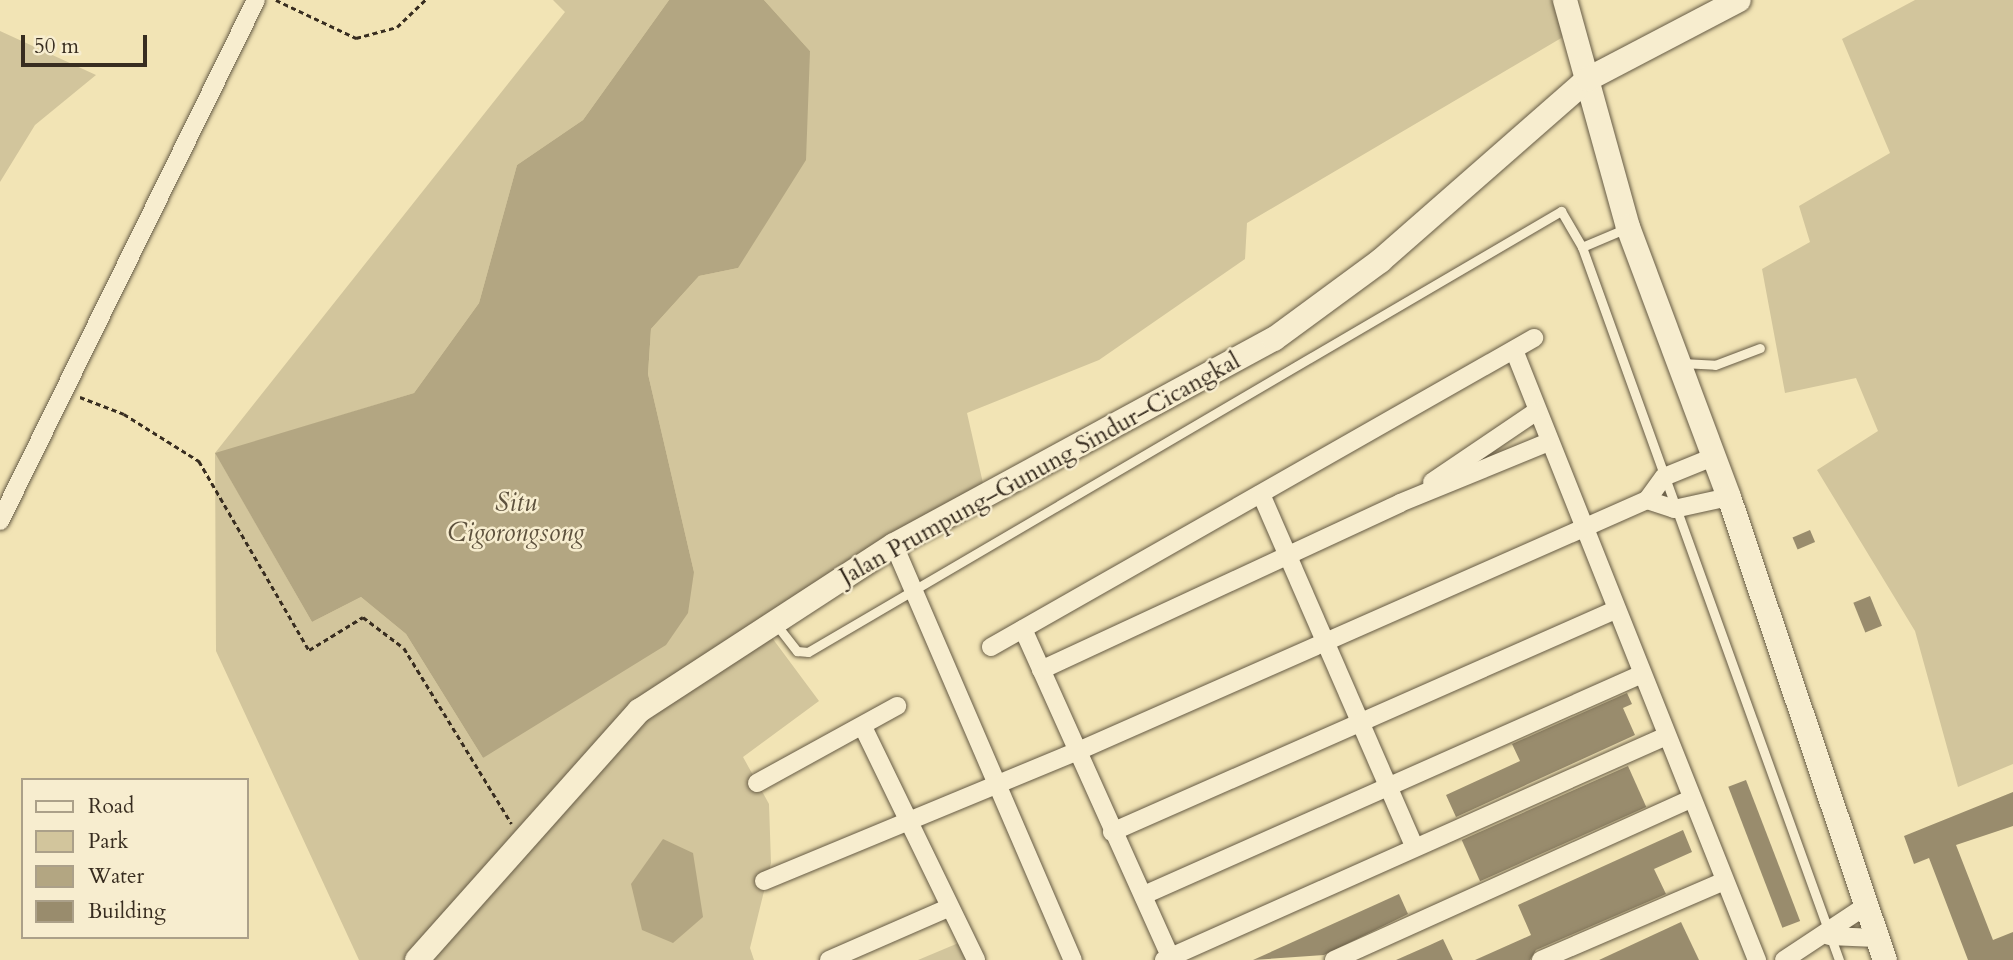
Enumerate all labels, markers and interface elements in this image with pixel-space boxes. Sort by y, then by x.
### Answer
scale bar [24,21,150,65]
text: 50 m [34,32,79,61]
street label: Jalan Prumpung–Gunung Sindur–Cicangkal [835,347,1245,591]
water label: Situ Cigorongsong [447,487,585,548]
legend [21,778,248,939]
text: Road [88,792,134,821]
text: Park [88,827,128,856]
text: Water [88,862,144,891]
text: Building [88,897,166,926]

